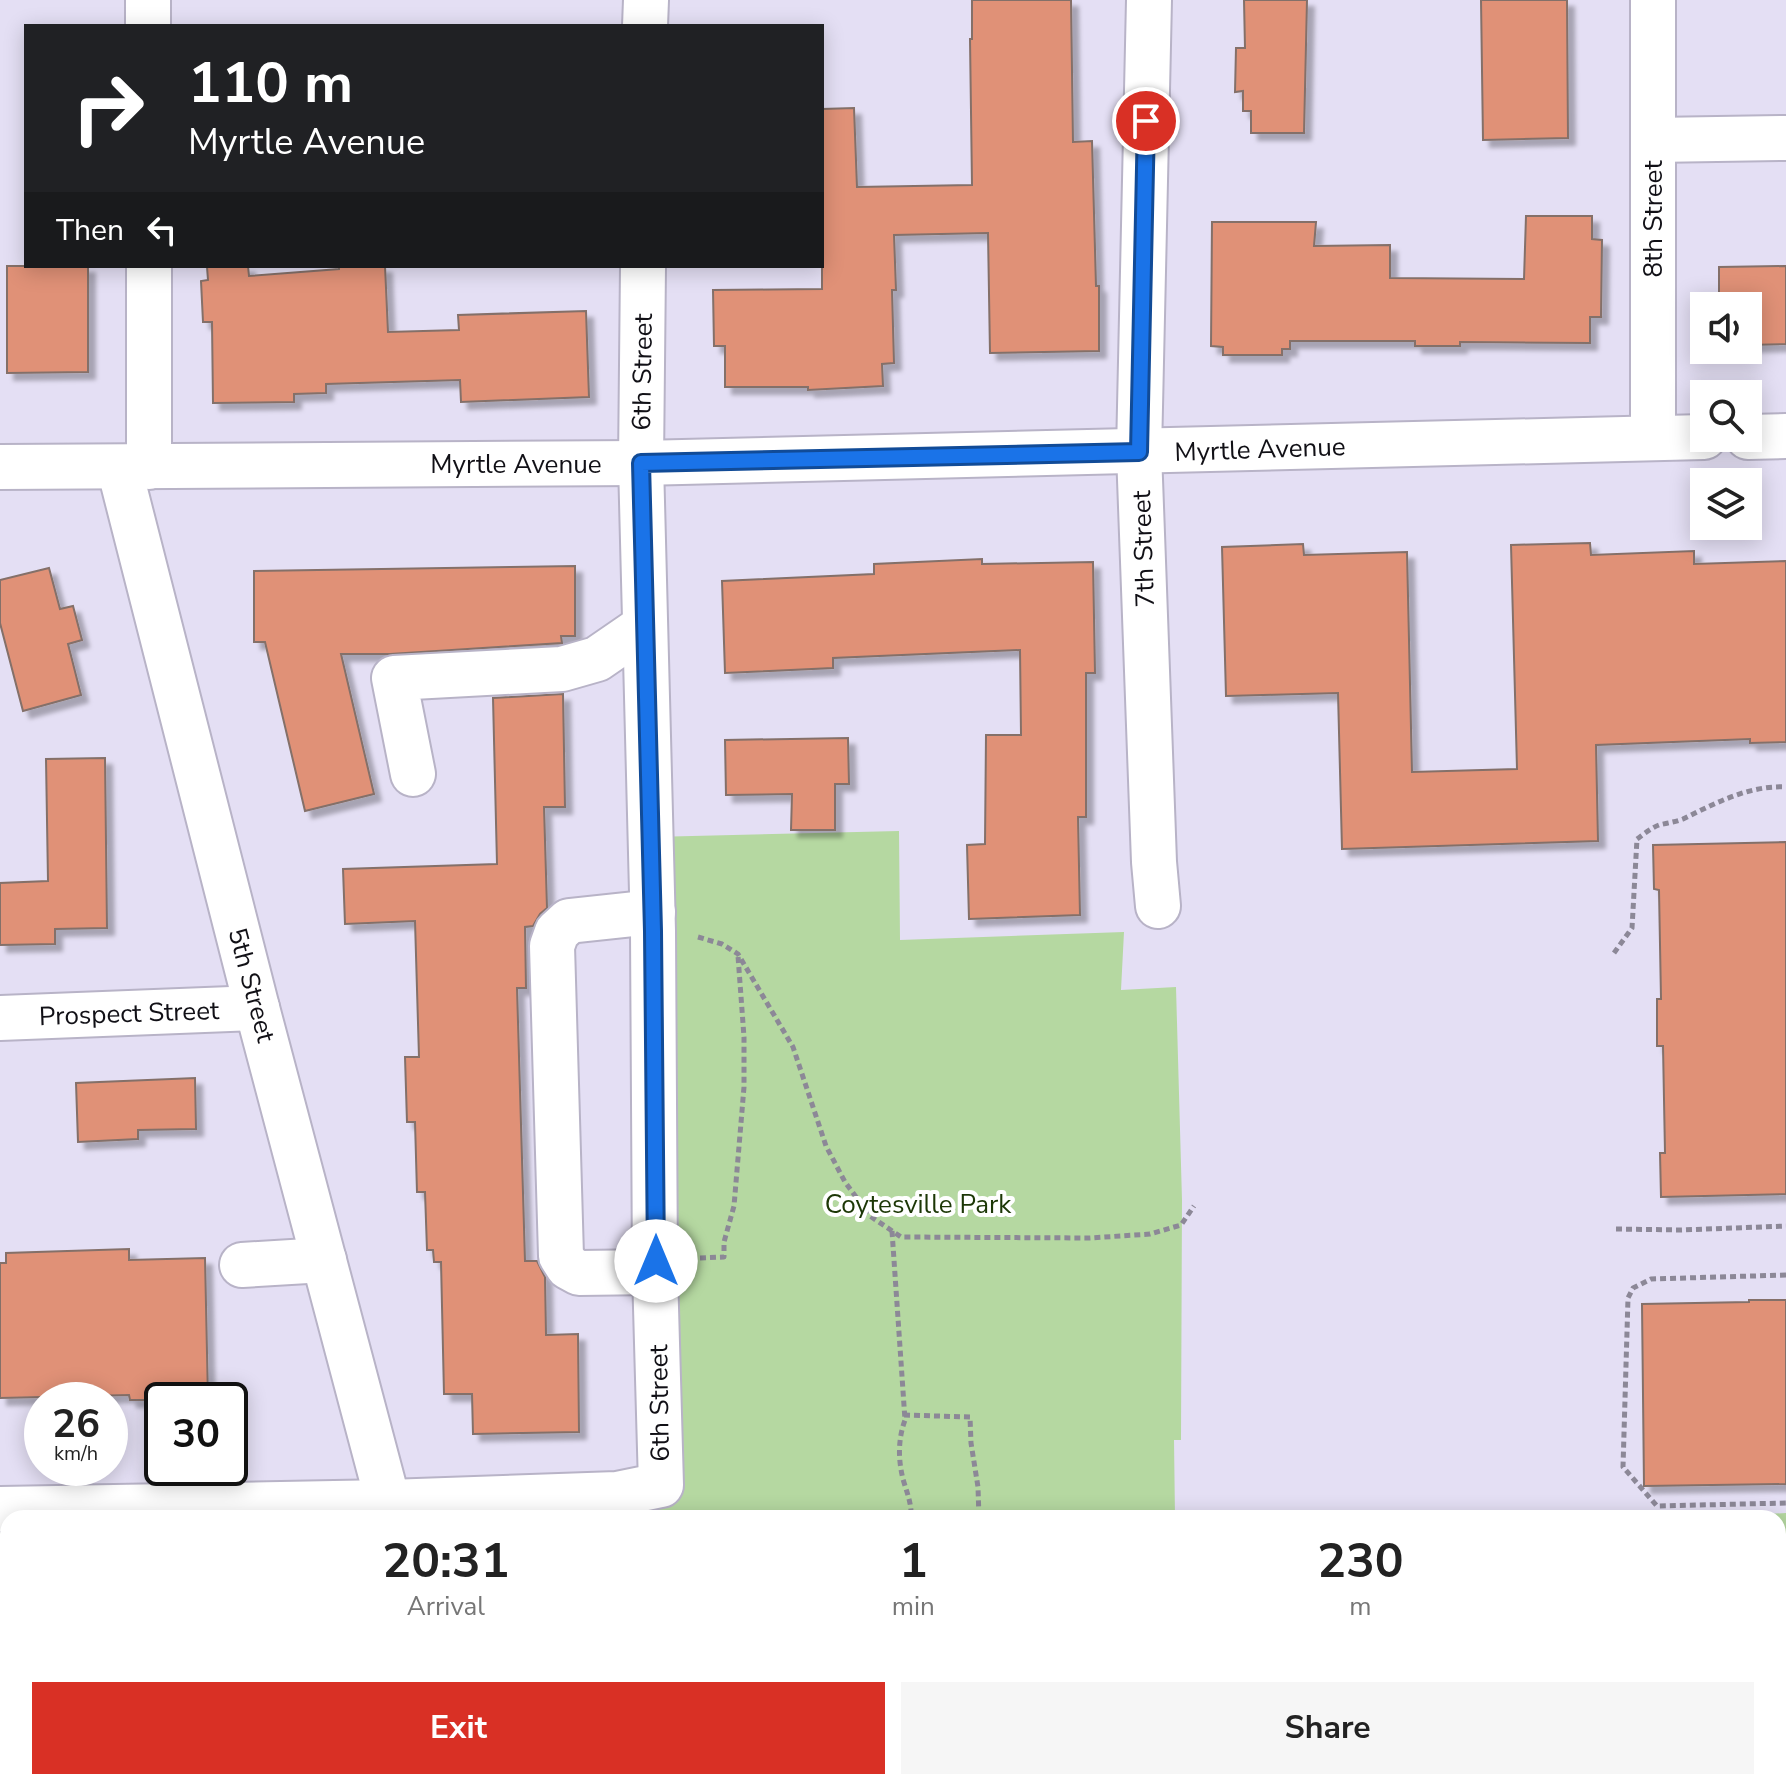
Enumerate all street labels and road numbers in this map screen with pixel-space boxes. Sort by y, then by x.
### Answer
street label: 8th Street [1636,160,1671,278]
street label: 6th Street [624,312,661,431]
street label: Myrtle Avenue [1174,429,1346,470]
street label: Myrtle Avenue [430,447,602,482]
street label: 7th Street [1124,489,1163,608]
street label: 5th Street [219,924,284,1047]
street label: Prospect Street [38,993,221,1034]
street label: 6th Street [641,1343,678,1462]

